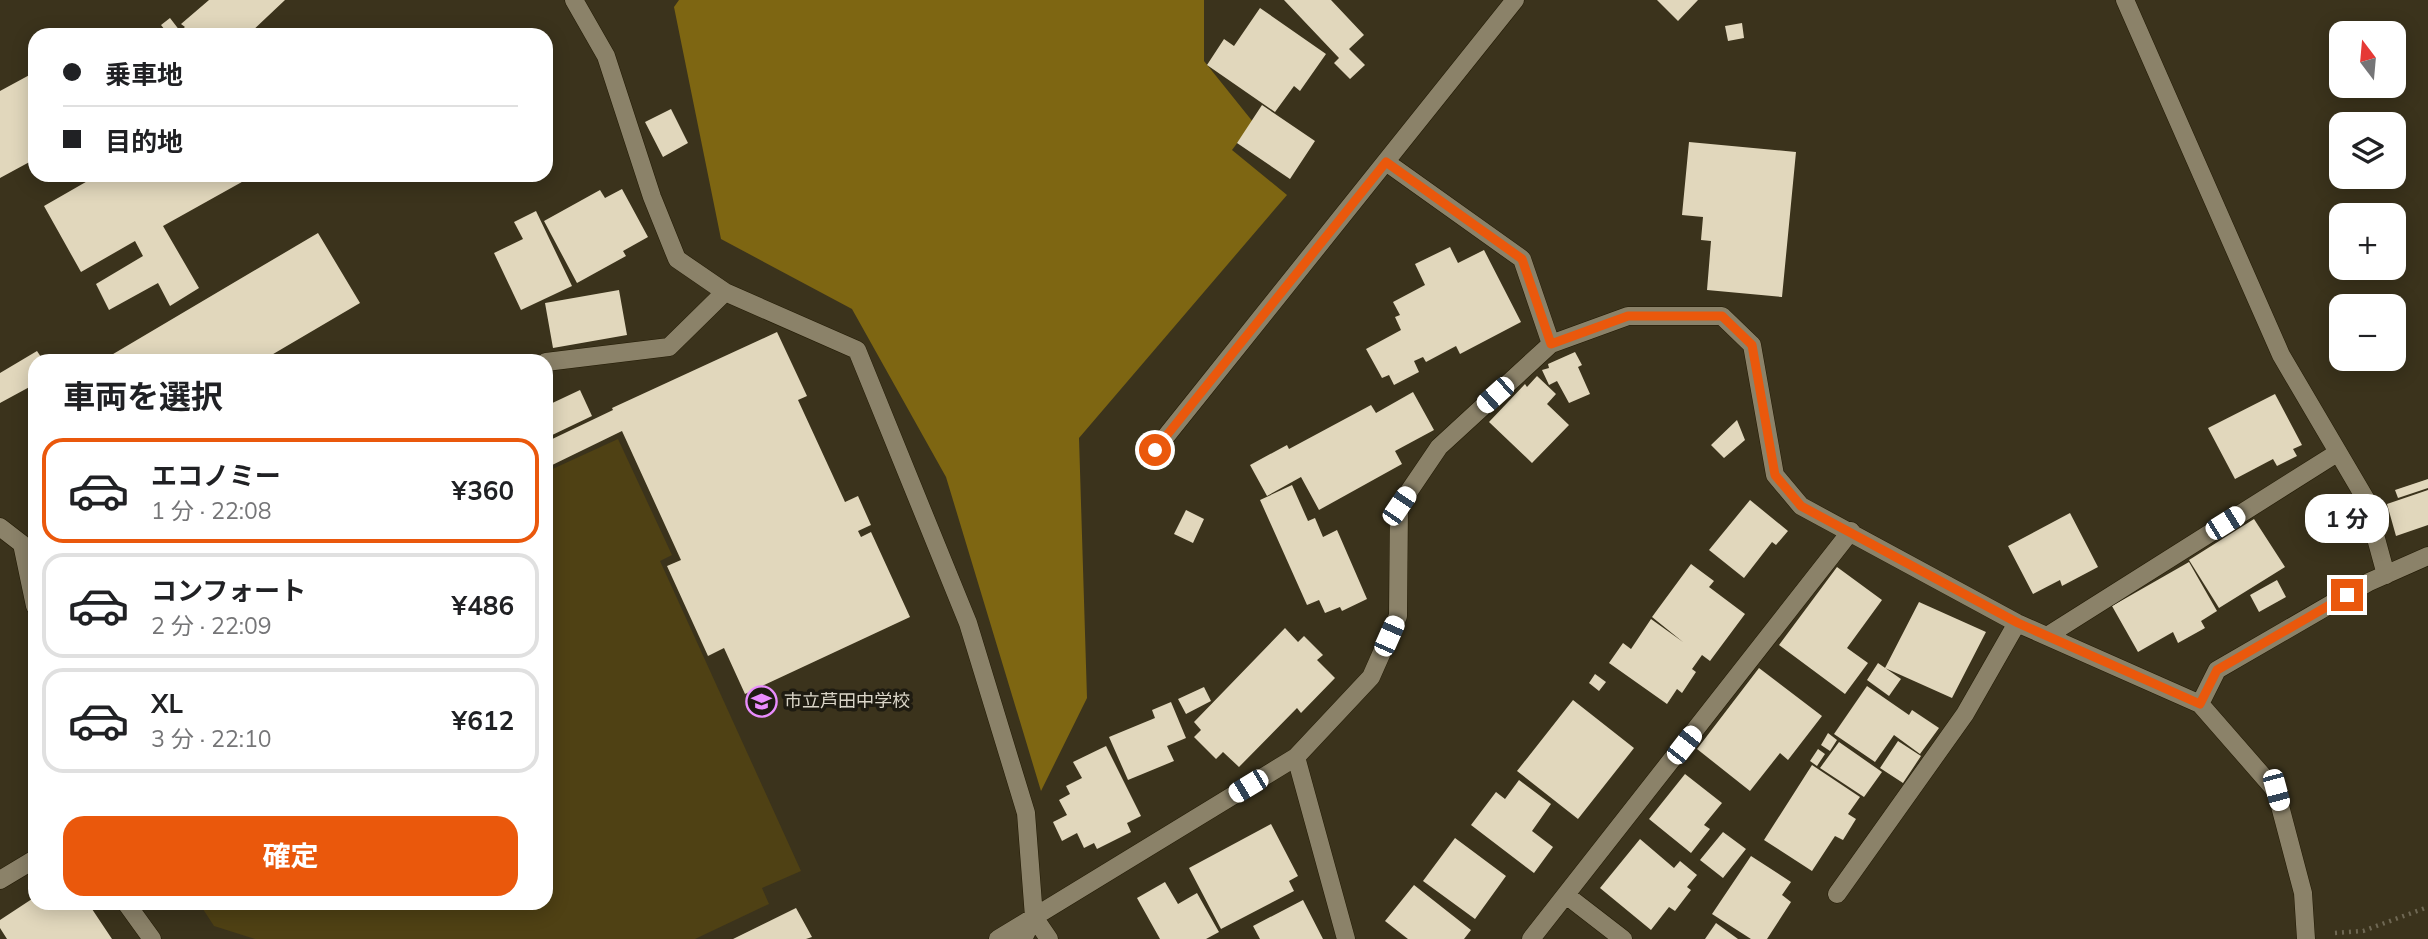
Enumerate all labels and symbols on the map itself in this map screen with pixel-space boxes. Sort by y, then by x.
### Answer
north arrow [2329,21,2406,98]
car [1473,373,1518,417]
route start [1139,434,1171,466]
car [1379,483,1420,529]
callout: 1 分 [2305,494,2389,542]
car [2202,503,2249,543]
route end [2331,579,2363,611]
car [1371,613,1408,659]
school or university icon: 市立芦田中学校 [744,684,778,718]
place label: 市立芦田中学校 [784,689,910,712]
car [1663,722,1706,768]
car [1225,766,1272,806]
car [2261,767,2292,813]

